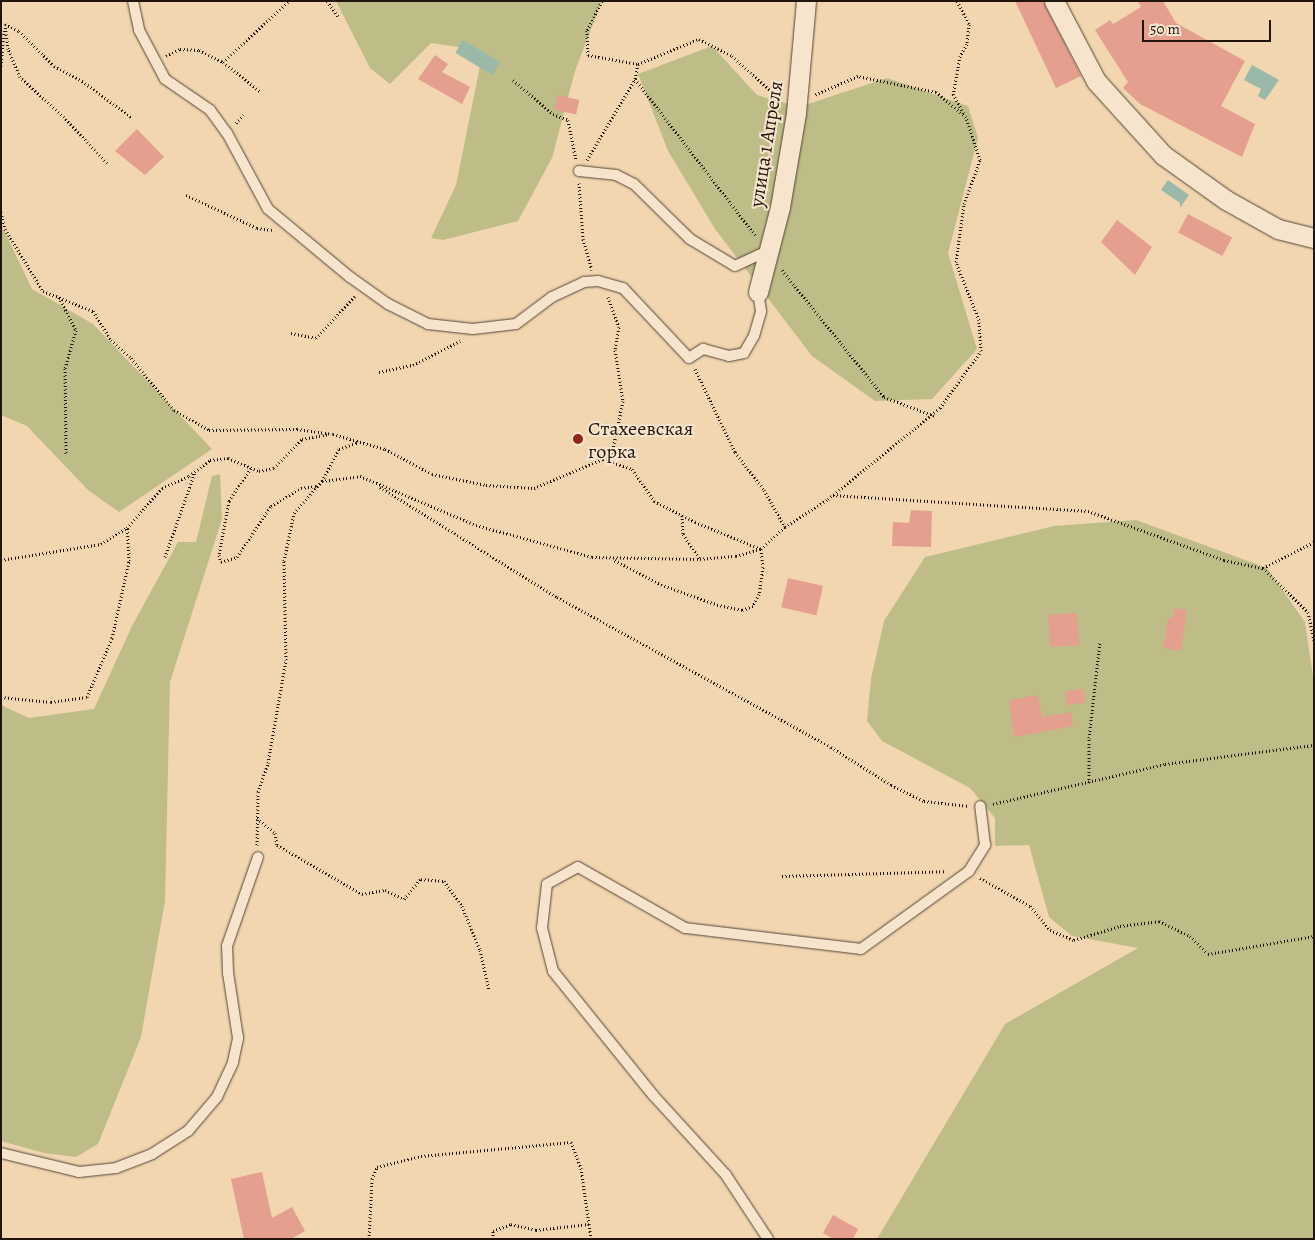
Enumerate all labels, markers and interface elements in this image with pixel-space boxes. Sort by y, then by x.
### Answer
scale bar [1145,10,1274,42]
text: 50 m [1150,19,1180,39]
street label: улица 1 Апреля [744,79,788,209]
place label: Стахеевская горка [588,416,693,463]
marker: Стахеевская горка [572,433,584,445]

